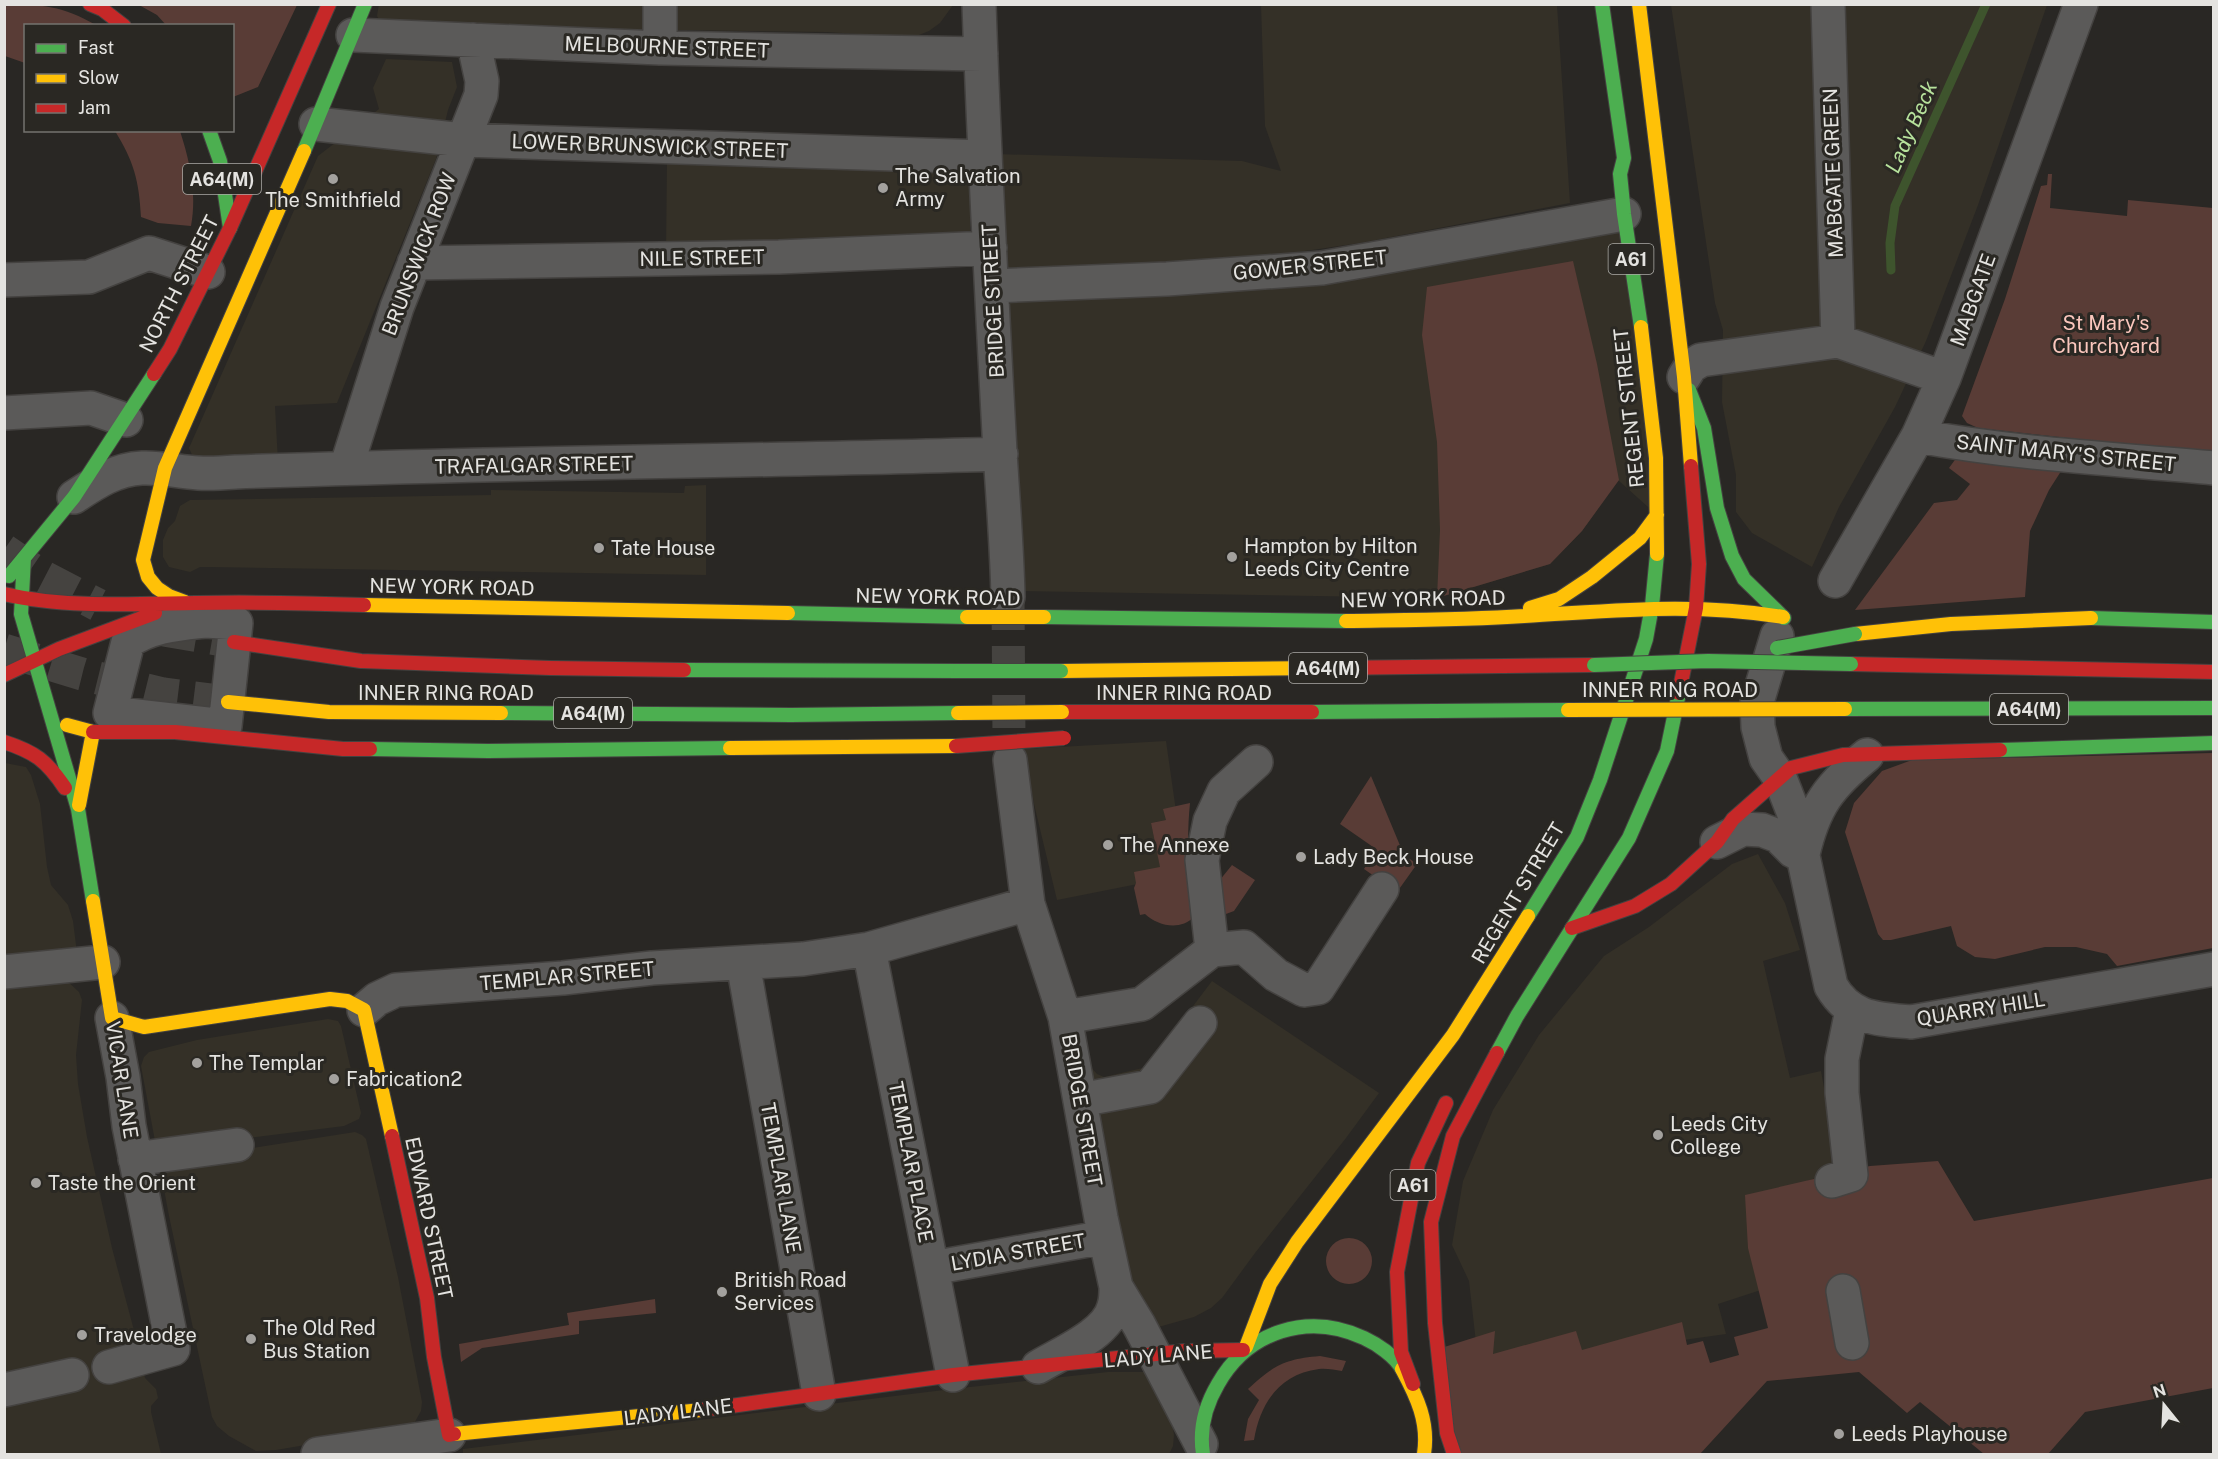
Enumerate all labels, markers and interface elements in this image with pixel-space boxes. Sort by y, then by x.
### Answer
legend [24,24,234,132]
street label: MELBOURNE STREET [564,31,770,63]
text: Fast [78,37,114,58]
text: Slow [78,67,119,88]
water label: Lady Beck [1880,77,1943,177]
street label: MABGATE GREEN [1818,88,1848,258]
text: Jam [78,97,111,118]
street label: LOWER BRUNSWICK STREET [511,129,789,163]
road number: A64(M) [183,164,261,194]
place label: The Salvation Army [895,164,1021,211]
street label: BRUNSWICK ROW [377,169,461,339]
marker: The Smithfield [326,172,340,186]
marker: The Salvation Army [876,181,890,195]
place label: The Smithfield [265,188,401,212]
street label: NORTH STREET [134,211,224,357]
street label: BRIDGE STREET [977,223,1009,379]
road number: A61 [1608,244,1654,274]
street label: NILE STREET [639,245,765,271]
street label: GOWER STREET [1232,245,1388,285]
street label: MABGATE [1945,250,2001,350]
park label: St Mary's Churchyard [2052,311,2160,358]
street label: REGENT STREET [1609,327,1649,489]
street label: SAINT MARY'S STREET [1955,430,2177,476]
street label: TRAFALGAR STREET [435,451,634,479]
place label: Hampton by Hilton Leeds City Centre [1244,534,1418,581]
place label: Tate House [611,536,715,560]
marker: Tate House [592,541,606,555]
marker: Hampton by Hilton Leeds City Centre [1225,550,1239,564]
street label: NEW YORK ROAD [369,574,535,600]
street label: NEW YORK ROAD [855,584,1021,610]
street label: NEW YORK ROAD [1340,586,1506,612]
road number: A64(M) [1289,653,1367,683]
street label: INNER RING ROAD [1582,678,1758,702]
street label: INNER RING ROAD [358,681,534,705]
street label: INNER RING ROAD [1096,681,1272,705]
road number: A64(M) [1990,694,2068,724]
road number: A64(M) [554,698,632,728]
street label: REGENT STREET [1466,818,1570,968]
place label: The Annexe [1120,833,1230,857]
marker: The Annexe [1101,838,1115,852]
place label: Lady Beck House [1313,845,1474,869]
marker: Lady Beck House [1294,850,1308,864]
street label: TEMPLAR STREET [479,956,655,996]
street label: QUARRY HILL [1915,987,2047,1031]
street label: VICAR LANE [101,1019,143,1141]
street label: BRIDGE STREET [1057,1032,1107,1188]
place label: The Templar [209,1051,325,1075]
marker: The Templar [190,1056,204,1070]
place label: Fabrication2 [346,1067,462,1091]
marker: Fabrication2 [327,1072,341,1086]
street label: TEMPLAR PLACE [884,1079,938,1245]
street label: TEMPLAR LANE [756,1101,806,1255]
place label: Leeds City College [1670,1112,1768,1159]
marker: Leeds City College [1651,1128,1665,1142]
street label: EDWARD STREET [400,1135,458,1301]
road number: A61 [1390,1170,1436,1200]
place label: Taste the Orient [48,1171,196,1195]
marker: Taste the Orient [29,1176,43,1190]
street label: LYDIA STREET [949,1228,1087,1276]
place label: British Road Services [734,1268,847,1315]
marker: British Road Services [715,1285,729,1299]
place label: The Old Red Bus Station [263,1316,376,1363]
place label: Travelodge [94,1323,197,1347]
marker: Travelodge [75,1328,89,1342]
marker: The Old Red Bus Station [244,1332,258,1346]
street label: LADY LANE [1102,1339,1214,1373]
north arrow [2134,1375,2194,1435]
text: N [2151,1380,2168,1402]
street label: LADY LANE [622,1393,734,1431]
place label: Leeds Playhouse [1851,1422,2008,1446]
marker: Leeds Playhouse [1832,1427,1846,1441]

